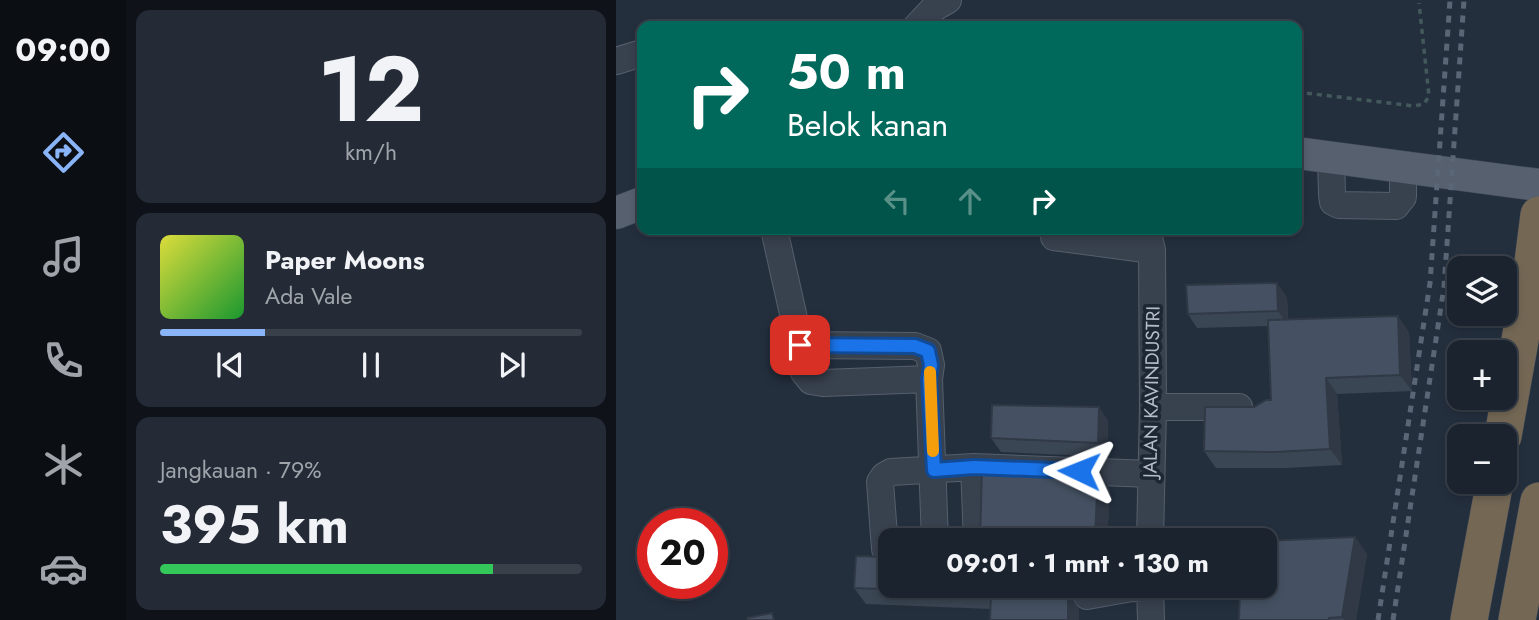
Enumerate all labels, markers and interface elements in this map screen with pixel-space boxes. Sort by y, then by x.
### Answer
text: 12 [318,24,424,155]
text: 09:00 [15,27,111,73]
text: 50 m [787,37,906,107]
icon: right [672,49,763,140]
text: Belok kanan [787,102,948,148]
icon: directions [39,128,88,177]
text: km/h [345,135,397,169]
icon: left [878,182,916,220]
icon: ahead [951,182,989,220]
icon: right [1024,182,1062,220]
icon: music [39,232,88,281]
text: Paper Moons [265,241,425,279]
map controls [1447,256,1517,494]
button: layers [1447,256,1517,326]
text: Ada Vale [265,279,352,313]
street label: JALAN KAVINDUSTRI [1136,306,1166,481]
pin [770,315,830,375]
icon: arrive [781,326,819,364]
icon: phone [39,336,88,385]
button: + [1447,340,1517,410]
icon: previous [211,346,249,384]
icon: pause [352,346,390,384]
icon: next [493,346,531,384]
button: − [1447,424,1517,494]
position arrow [1042,434,1116,508]
icon: climate [39,440,88,489]
text: Jangkauan · 79% [160,453,321,487]
text: 395 km [160,487,349,563]
speed limit sign: 20 [637,508,728,599]
icon: car [39,544,88,593]
text: 09:01 · 1 mnt · 130 m [946,544,1209,582]

